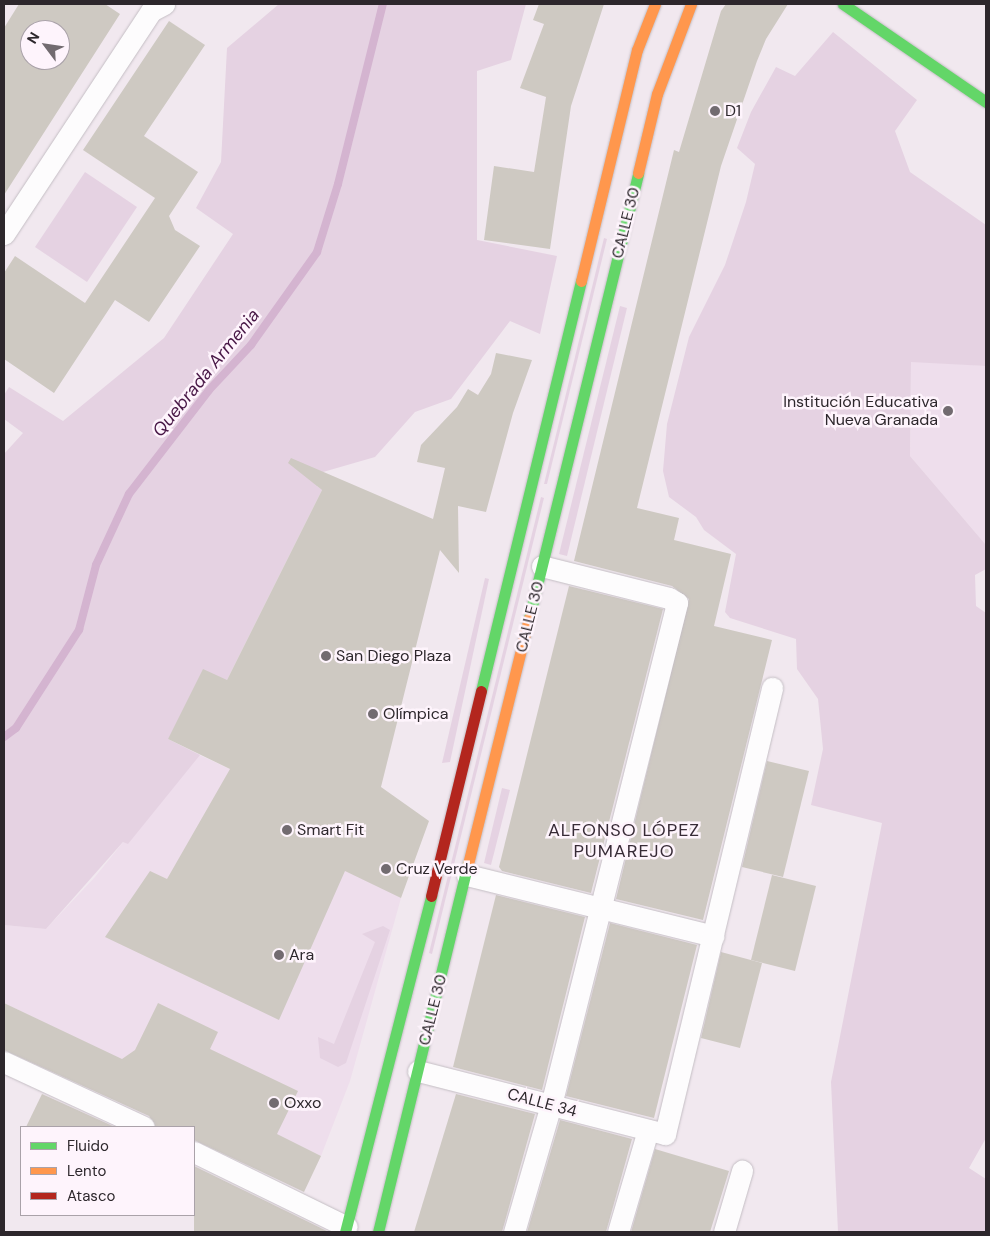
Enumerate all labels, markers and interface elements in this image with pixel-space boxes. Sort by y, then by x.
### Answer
north arrow [20,20,70,70]
text: N [23,29,43,47]
place label: D1 [725,101,741,121]
marker: D1 [709,105,721,117]
street label: CALLE 30 [608,186,644,260]
water label: Quebrada Armenia [148,305,264,441]
place label: Institución Educativa Nueva Granada [783,392,938,430]
marker: Institución Educativa Nueva Granada [942,405,954,417]
street label: CALLE 30 [512,580,548,654]
place label: San Diego Plaza [336,646,451,666]
marker: San Diego Plaza [320,650,332,662]
place label: Olímpica [383,704,448,724]
marker: Olímpica [367,708,379,720]
place label: Smart Fit [297,820,364,840]
district label: ALFONSO LÓPEZ PUMAREJO [546,820,702,862]
marker: Smart Fit [281,824,293,836]
place label: Cruz Verde [396,859,478,879]
marker: Cruz Verde [380,863,392,875]
place label: Ara [289,945,314,965]
marker: Ara [273,949,285,961]
street label: CALLE 30 [415,973,451,1047]
street label: CALLE 34 [505,1085,579,1121]
place label: Oxxo [284,1093,321,1113]
marker: Oxxo [268,1097,280,1109]
legend [20,1126,195,1216]
text: Fluido [67,1136,109,1156]
text: Lento [67,1161,106,1181]
text: Atasco [67,1186,115,1206]

